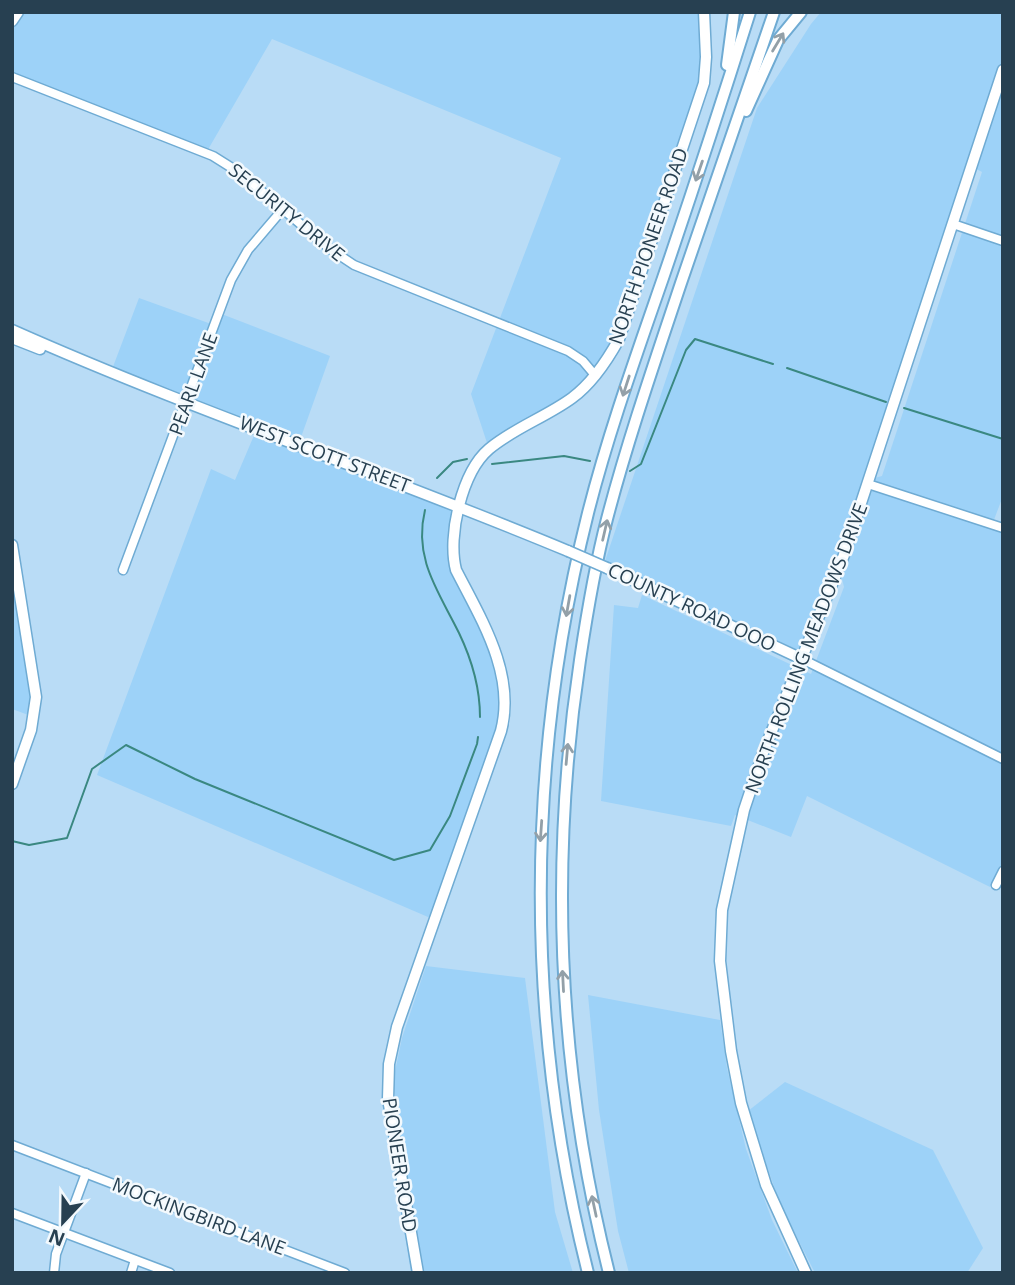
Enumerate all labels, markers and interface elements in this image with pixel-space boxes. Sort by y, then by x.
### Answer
one-way arrow [772,33,786,53]
street label: NORTH PIONEER ROAD [602,144,694,348]
street label: SECURITY DRIVE [223,157,351,267]
one-way arrow [692,159,704,181]
street label: PEARL LANE [162,329,224,439]
one-way arrow [619,375,632,397]
street label: WEST SCOTT STREET [236,409,415,499]
street label: NORTH ROLLING MEADOWS DRIVE [739,499,873,797]
one-way arrow [599,519,612,542]
street label: COUNTY ROAD OOO [604,557,780,657]
one-way arrow [561,594,574,617]
one-way arrow [561,743,574,766]
one-way arrow [534,820,547,842]
one-way arrow [556,970,569,993]
street label: PIONEER ROAD [377,1096,423,1234]
street label: MOCKINGBIRD LANE [109,1171,289,1261]
north arrow [28,1187,98,1257]
one-way arrow [586,1195,600,1218]
text: N [45,1223,69,1253]

